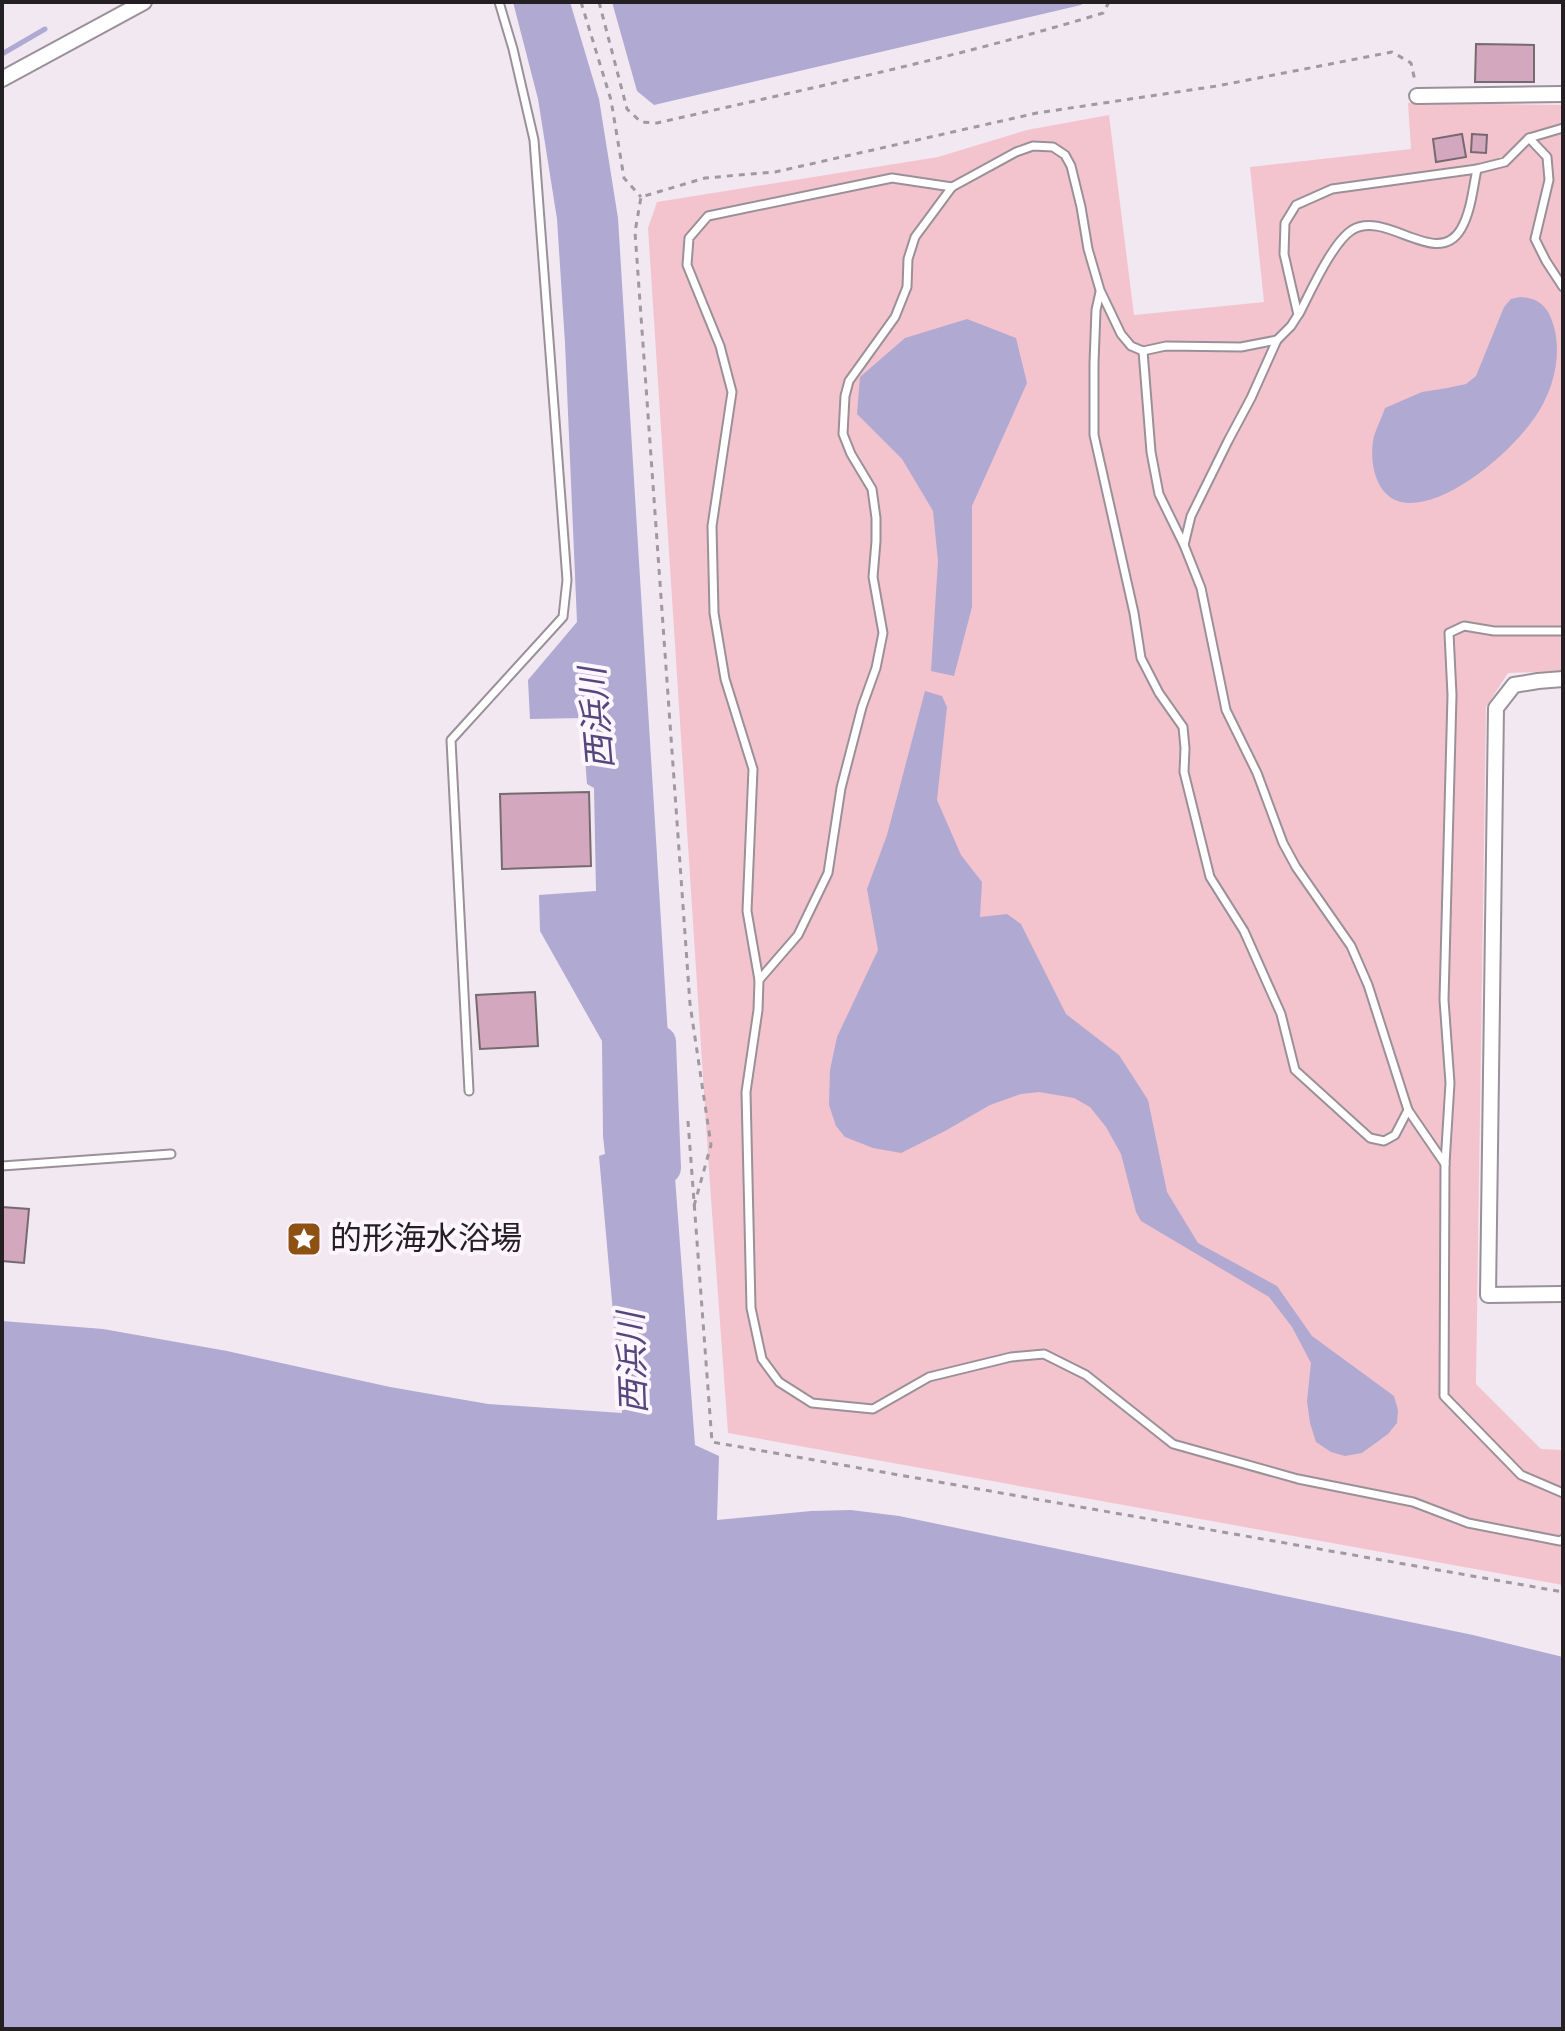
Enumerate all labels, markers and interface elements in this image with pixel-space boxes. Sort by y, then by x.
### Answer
water label: 西浜川 [574,663,619,770]
place icon: 的形海水浴場 [285,1220,323,1258]
place label: 的形海水浴場 [330,1221,522,1255]
water label: 西浜川 [613,1308,653,1415]

